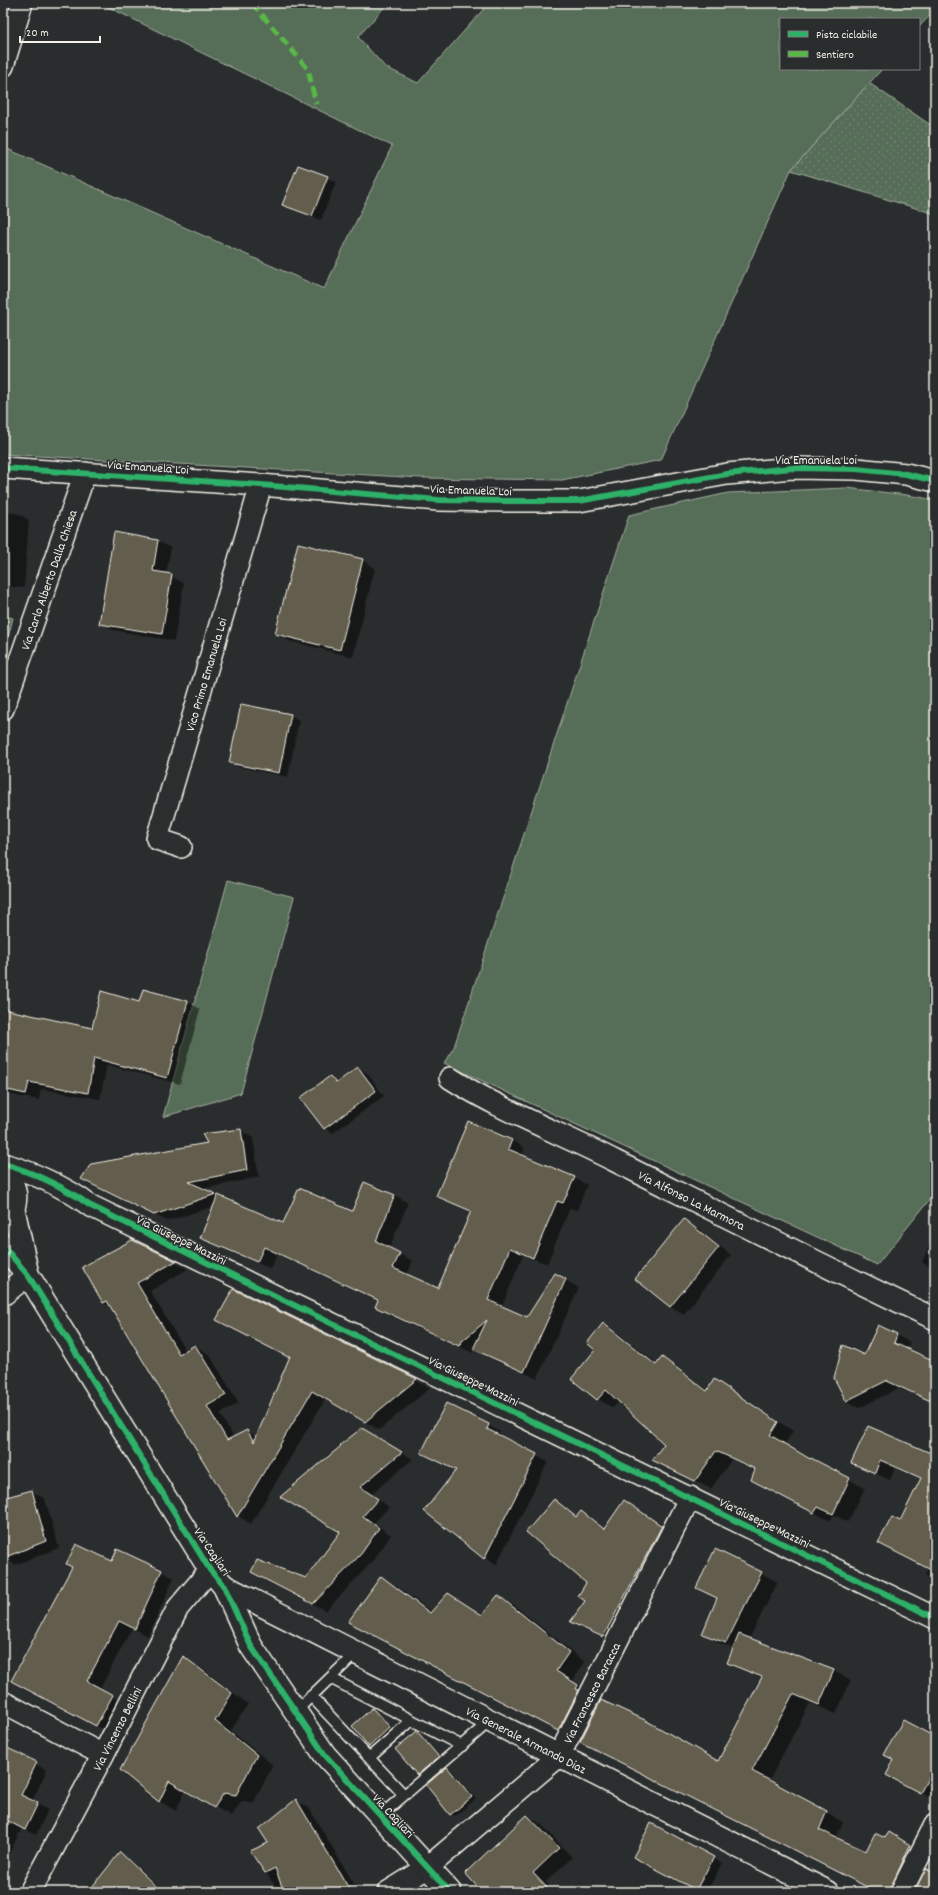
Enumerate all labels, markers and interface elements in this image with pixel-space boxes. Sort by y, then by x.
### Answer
scale bar [20,18,100,44]
legend [780,18,920,70]
text: 20 m [26,25,49,42]
text: Pista ciclabile [816,27,877,44]
text: Sentiero [816,47,854,64]
street label: Via Emanuela Loi [775,452,857,471]
street label: Via Emanuela Loi [106,456,190,481]
street label: Via Emanuela Loi [430,481,513,502]
street label: Via Carlo Alberto Dalla Chiesa [17,507,84,653]
street label: Vico Primo Emanuela Loi [182,615,234,734]
street label: Via Alfonso La Marmora [634,1167,748,1237]
street label: Via Giuseppe Mazzini [132,1211,230,1272]
street label: Via Giuseppe Mazzini [424,1352,522,1413]
street label: Via Giuseppe Mazzini [715,1494,813,1555]
street label: Via Cagliari [188,1524,234,1581]
street label: Via Francesco Baracca [560,1639,627,1747]
street label: Via Vincenzo Bellini [89,1684,148,1775]
street label: Via Generale Armando Diaz [462,1703,589,1780]
street label: Via Cagliari [367,1790,418,1844]

